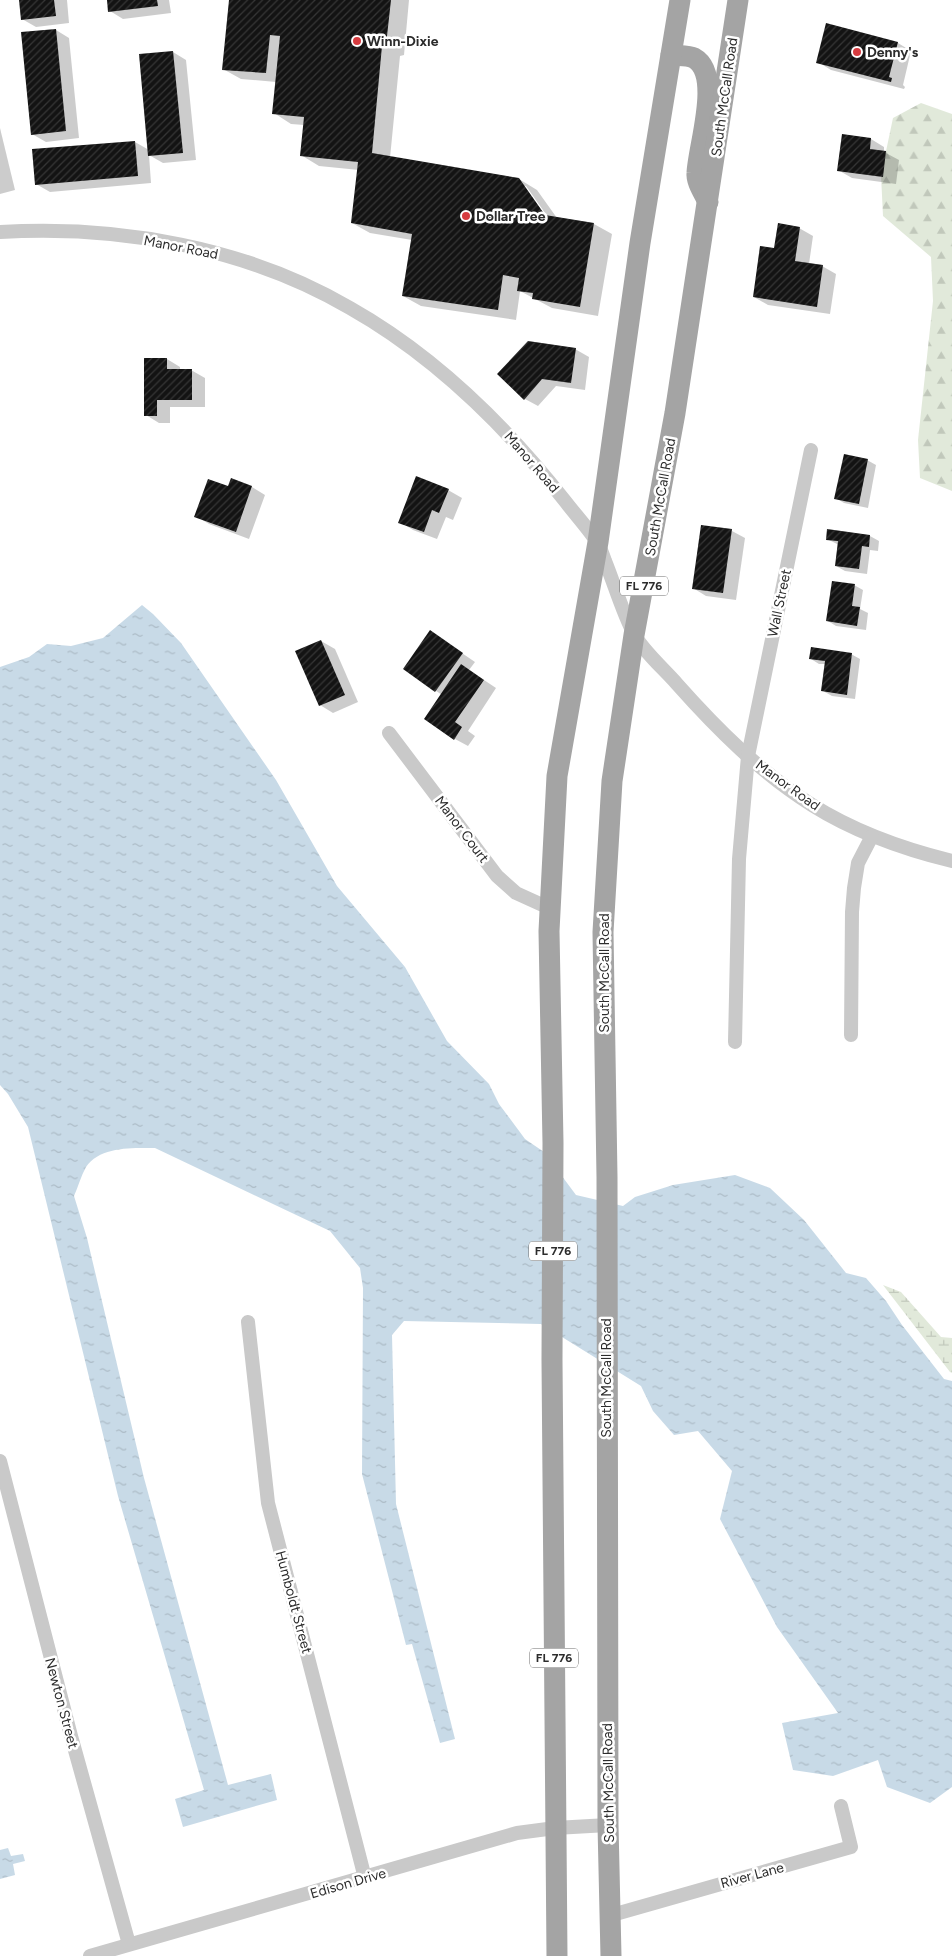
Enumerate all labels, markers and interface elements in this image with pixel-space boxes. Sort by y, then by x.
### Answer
place label: Winn-Dixie [367,33,439,50]
marker: Winn-Dixie [351,35,363,47]
street label: South McCall Road [708,37,741,157]
place label: Denny's [867,44,919,61]
marker: Denny's [851,46,863,58]
place label: Dollar Tree [476,208,546,225]
marker: Dollar Tree [460,210,472,222]
street label: Manor Road [142,232,220,263]
street label: Manor Road [500,428,563,496]
street label: South McCall Road [642,437,679,557]
street label: Wall Street [764,568,795,639]
road number: FL 776 [620,576,668,596]
street label: Manor Road [752,756,823,814]
street label: Manor Court [431,793,492,866]
street label: South McCall Road [596,913,613,1033]
road number: FL 776 [529,1242,577,1260]
street label: South McCall Road [598,1318,615,1438]
street label: Humboldt Street [272,1549,315,1655]
road number: FL 776 [530,1649,578,1668]
street label: Newton Street [41,1656,82,1750]
street label: South McCall Road [599,1723,618,1843]
street label: River Lane [719,1859,786,1892]
street label: Edison Drive [308,1864,388,1902]

